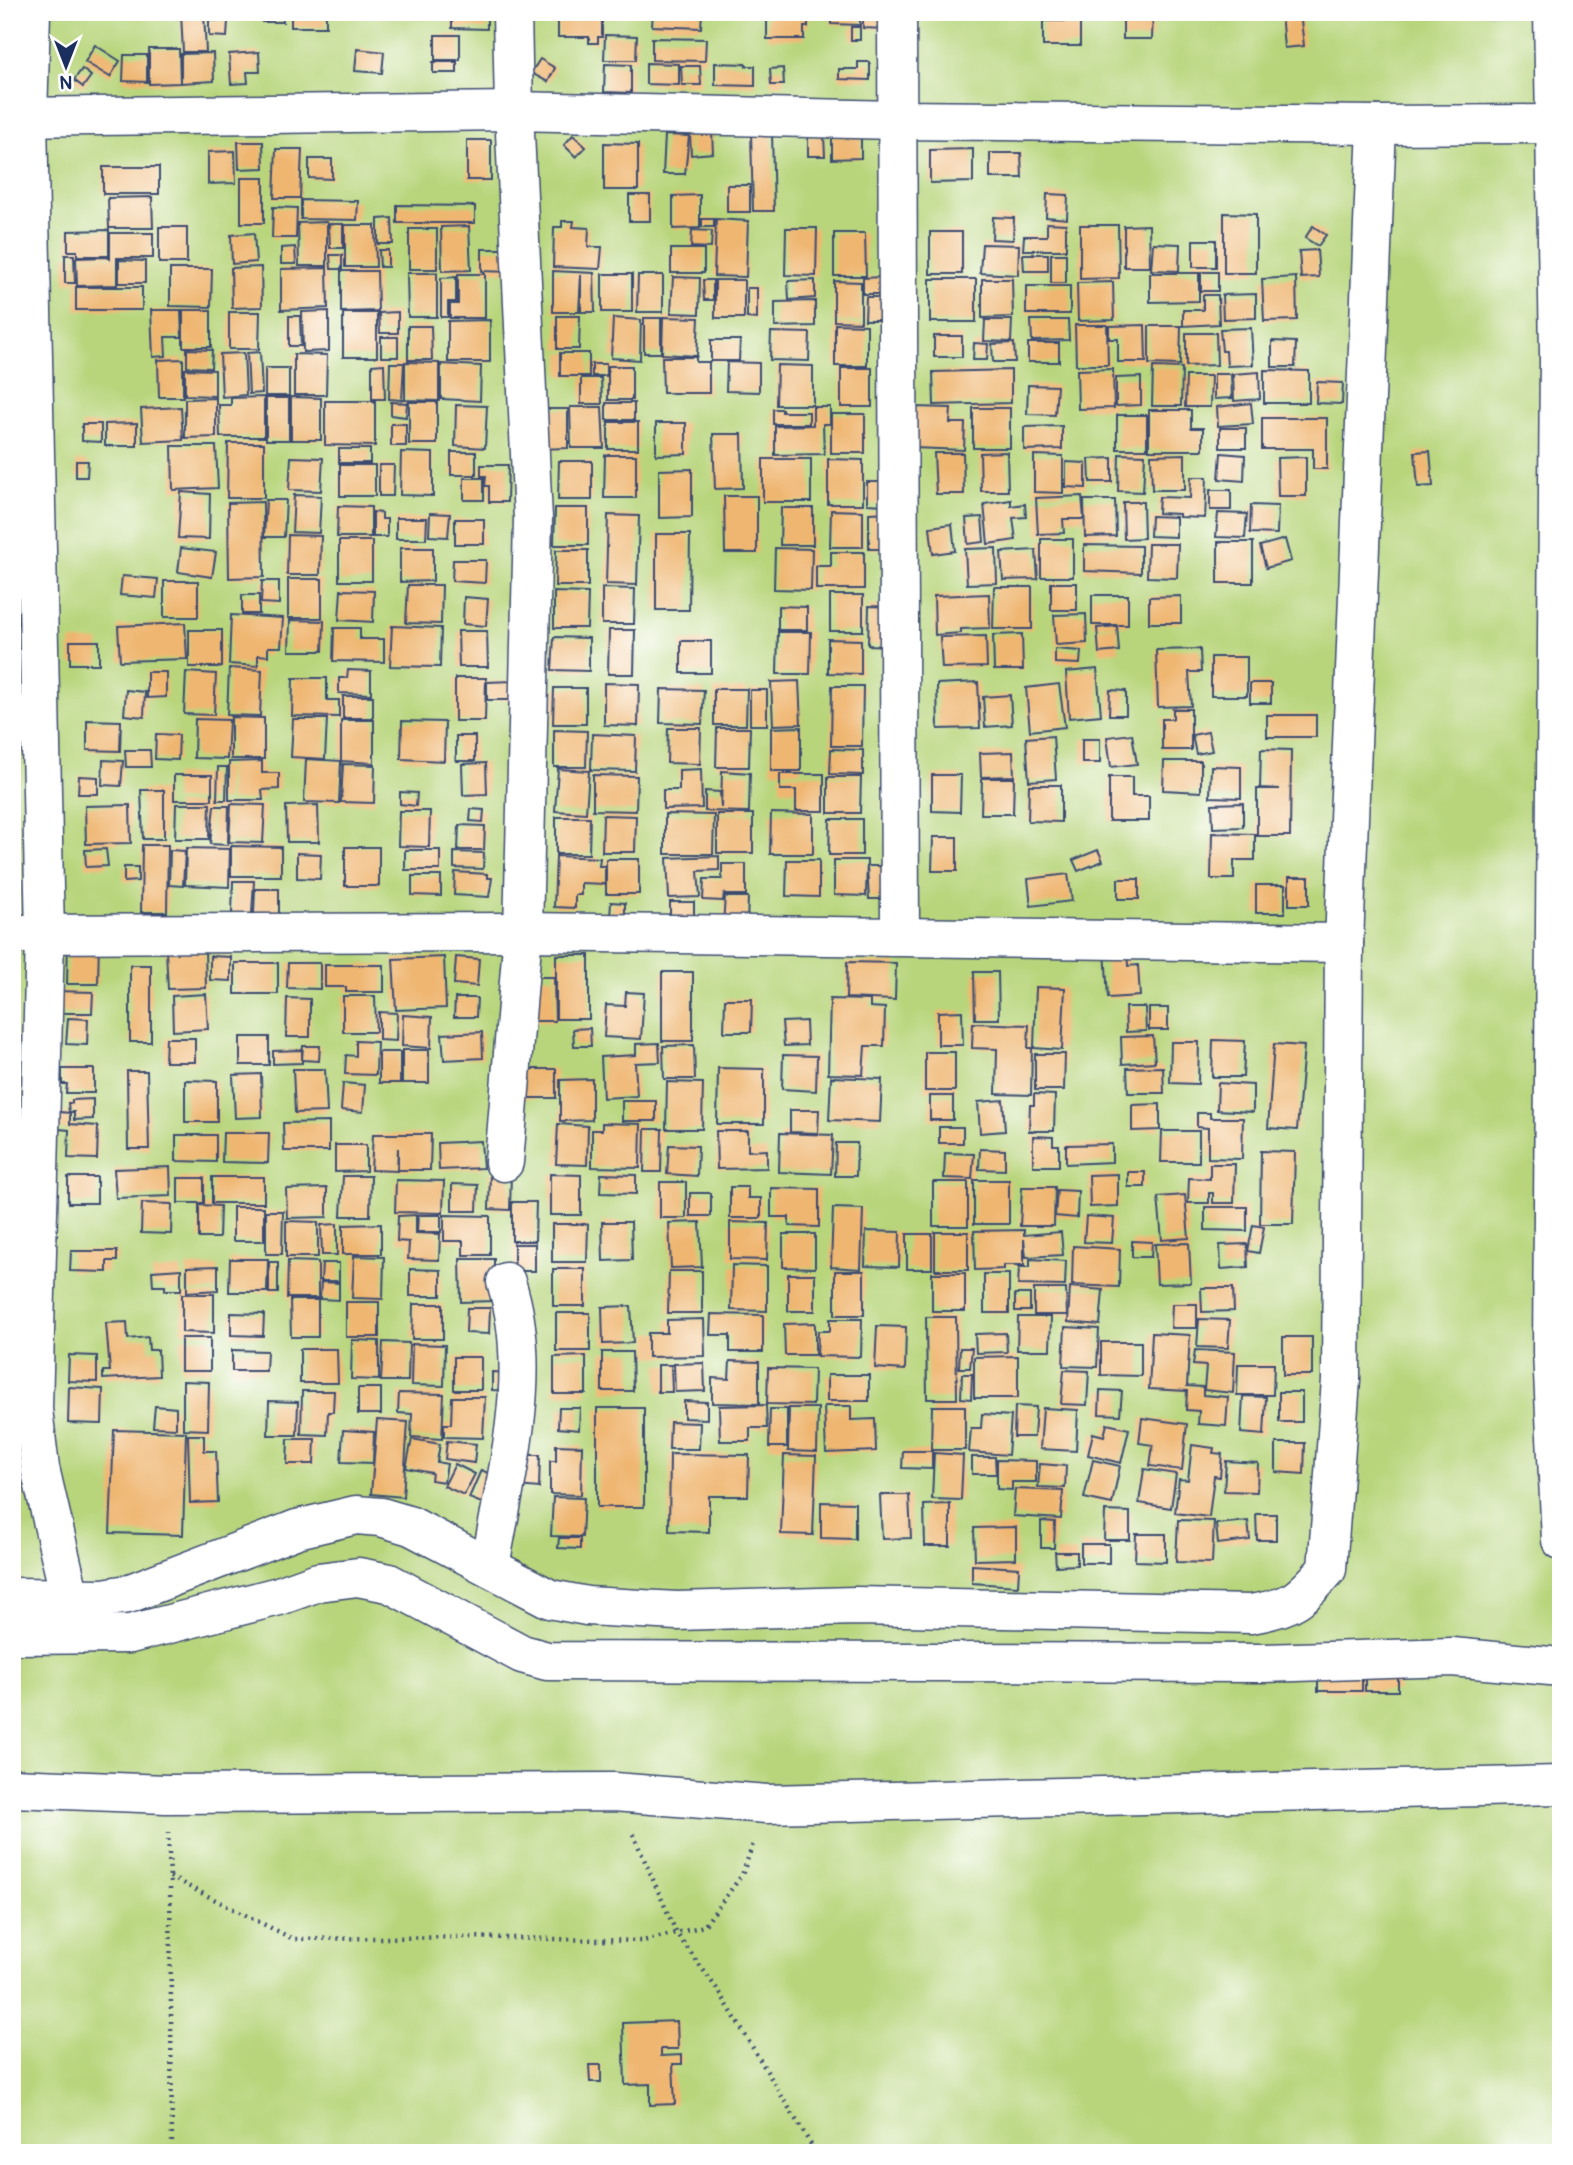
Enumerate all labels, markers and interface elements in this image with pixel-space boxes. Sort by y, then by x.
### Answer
north arrow [32,32,102,102]
text: N [59,70,72,94]

